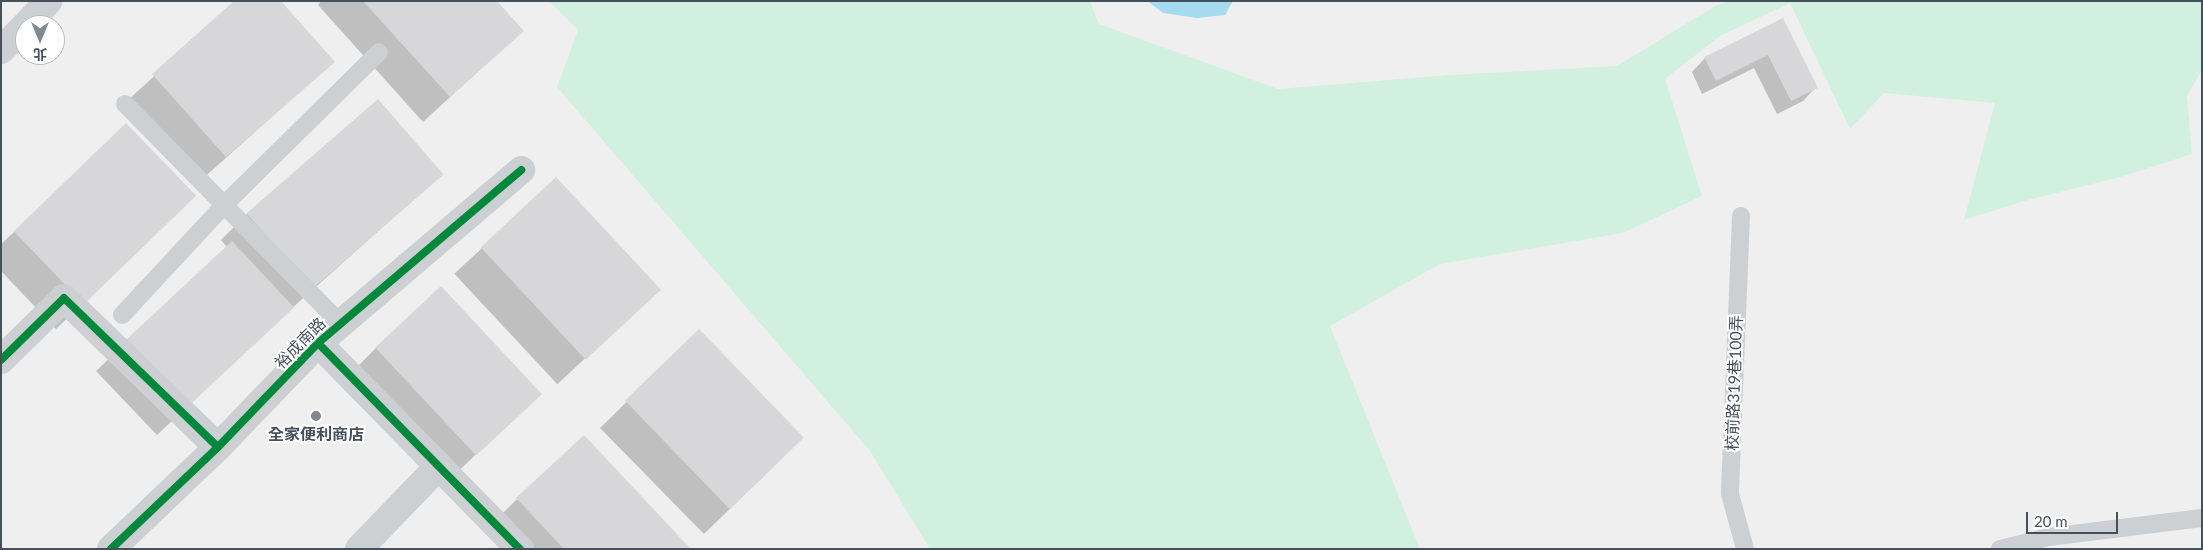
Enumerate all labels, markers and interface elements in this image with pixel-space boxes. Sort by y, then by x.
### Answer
north arrow [15,15,65,65]
text: 北 [33,46,47,63]
street label: 裕成南路 [271,314,329,372]
street label: 校前路319巷100弄 [1722,315,1746,451]
marker: 全家便利商店 [310,410,322,422]
place label: 全家便利商店 [268,424,364,444]
scale bar [2028,502,2120,534]
text: 20 m [2034,512,2068,530]

